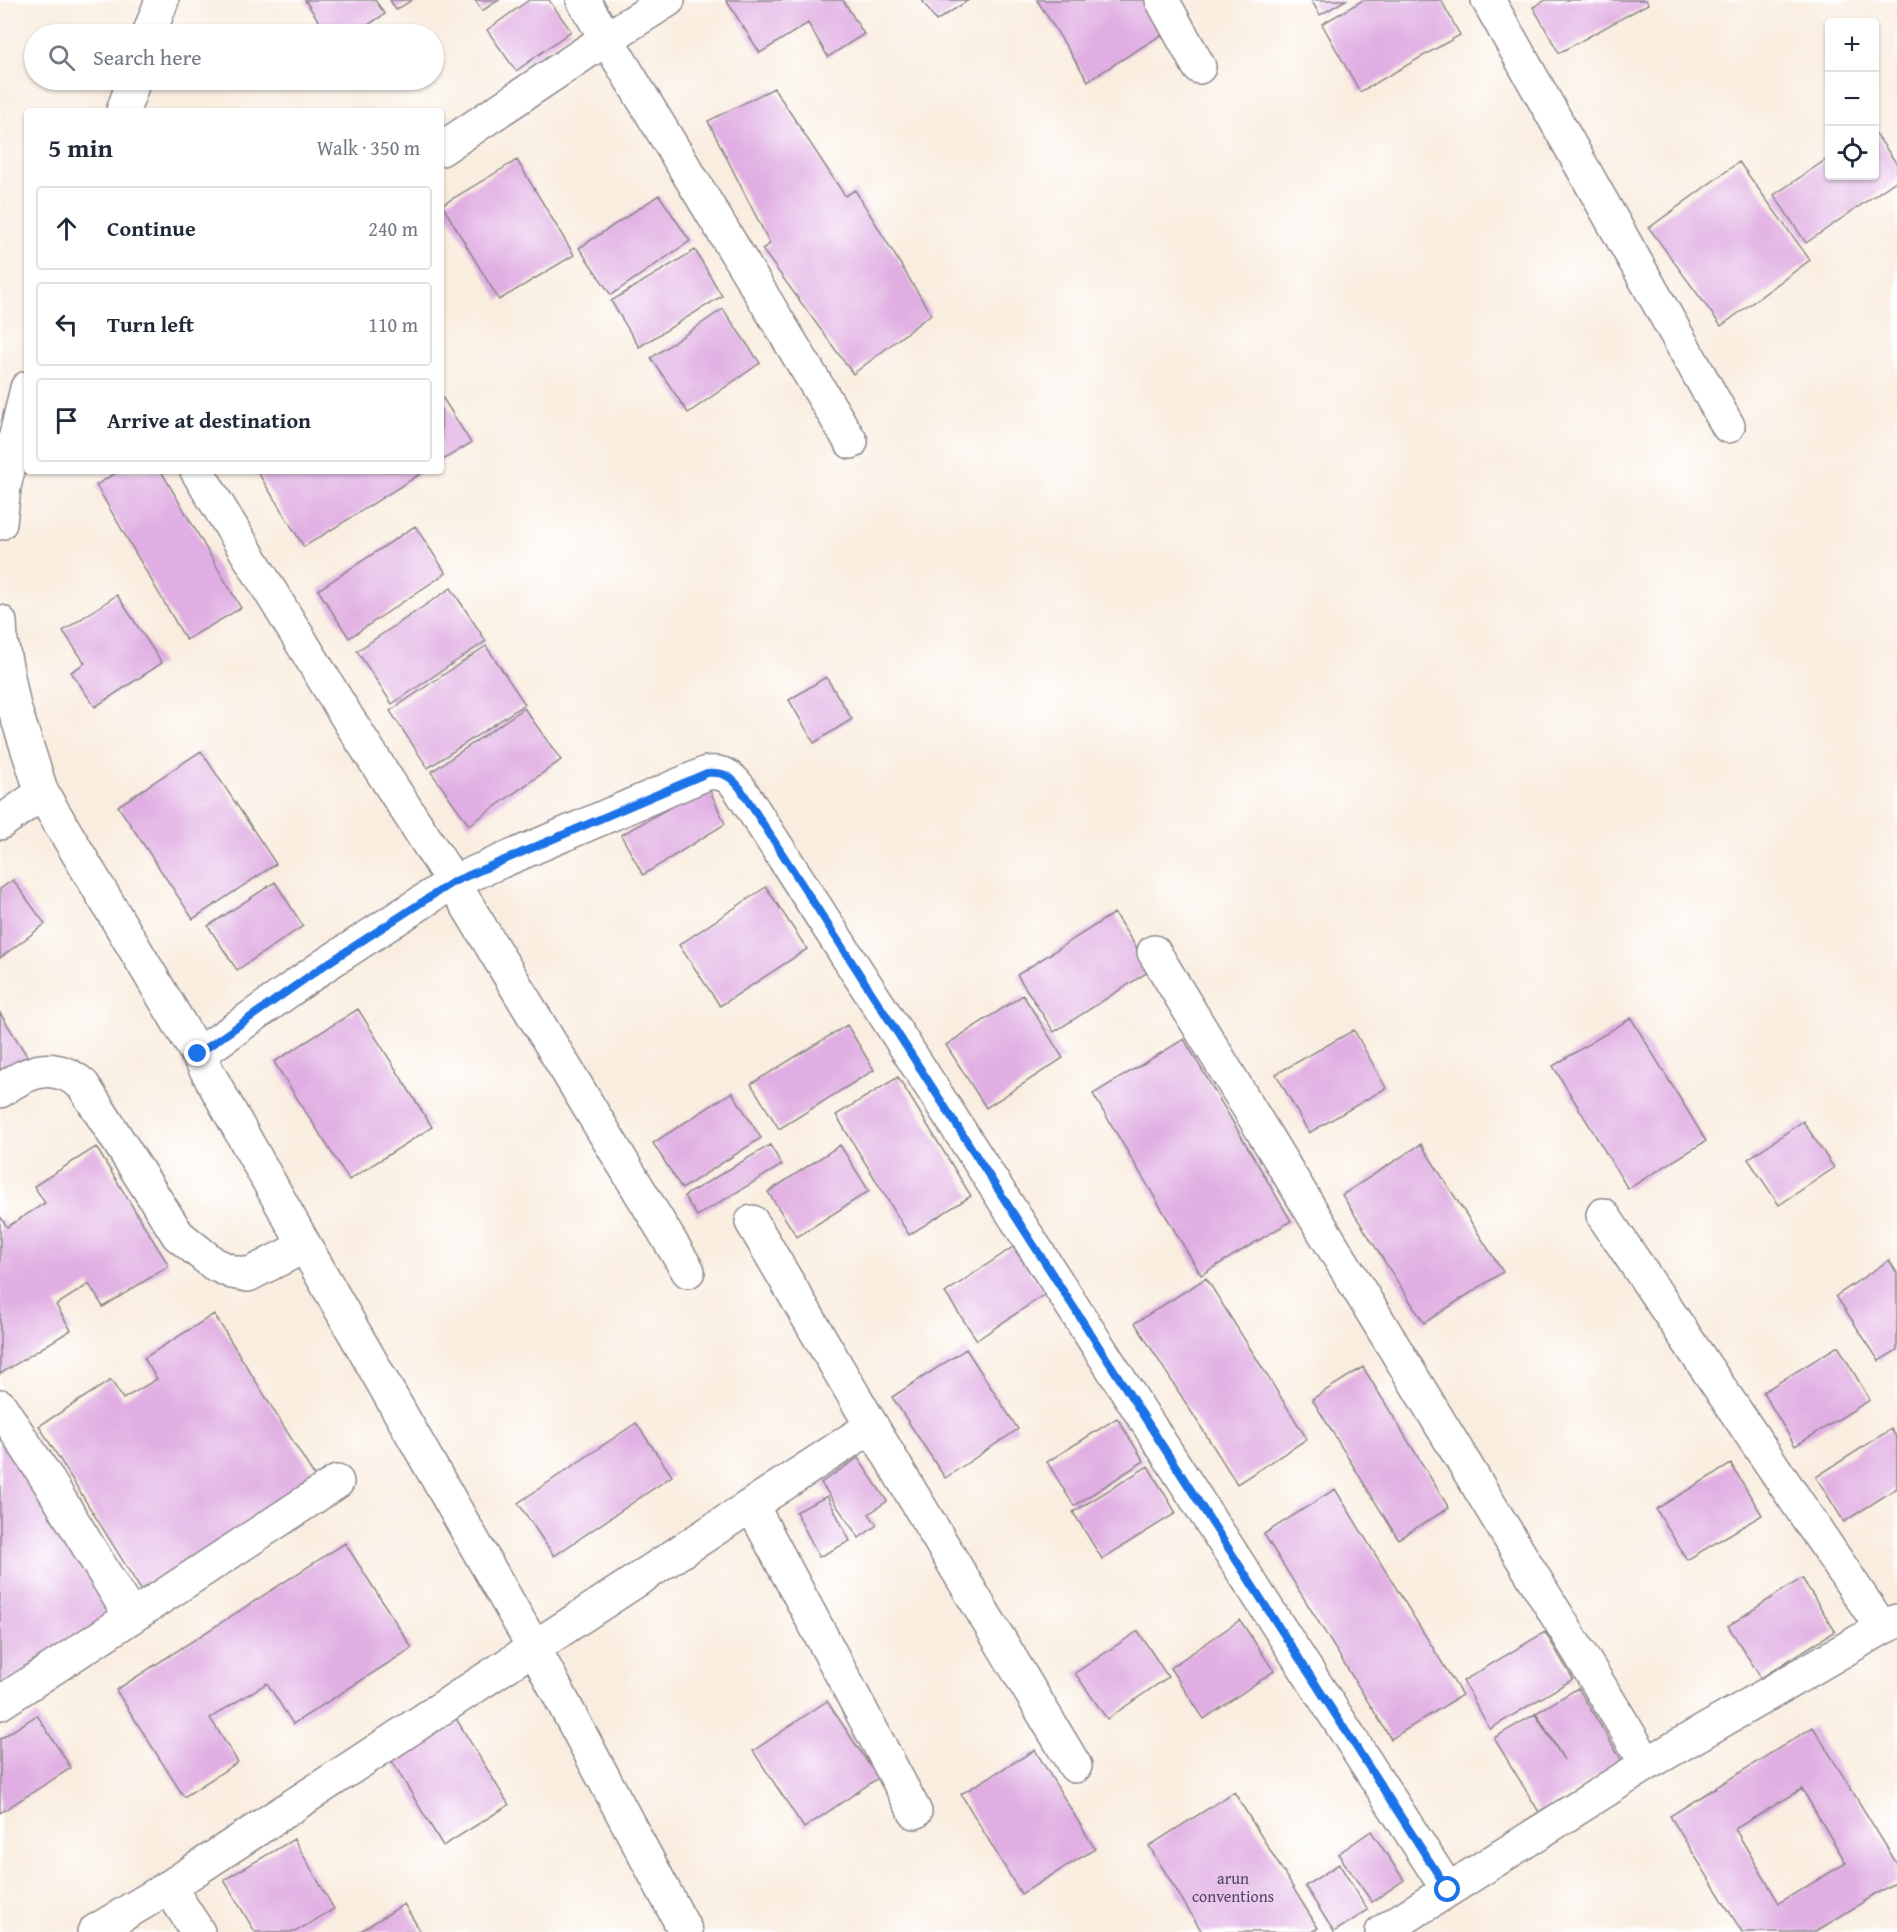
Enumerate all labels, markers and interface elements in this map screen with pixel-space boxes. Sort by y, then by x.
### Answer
map controls [1825,18,1879,180]
button: + [1825,18,1879,72]
search box [24,24,444,90]
icon: search [45,41,78,74]
text: Search here [93,41,202,73]
button: − [1825,72,1879,126]
button: locate [1825,126,1879,180]
text: 5 min [48,128,113,167]
text: Walk · 350 m [317,133,420,162]
icon: ahead [50,212,83,245]
text: Continue [107,212,196,244]
text: 240 m [368,214,418,243]
icon: left [50,308,83,341]
text: Turn left [107,308,194,340]
text: 110 m [368,310,418,339]
icon: arrive [50,404,83,437]
text: Arrive at destination [107,404,311,436]
route end [184,1040,210,1066]
house number: arun conventions [1192,1866,1274,1908]
route start [1434,1876,1460,1902]

